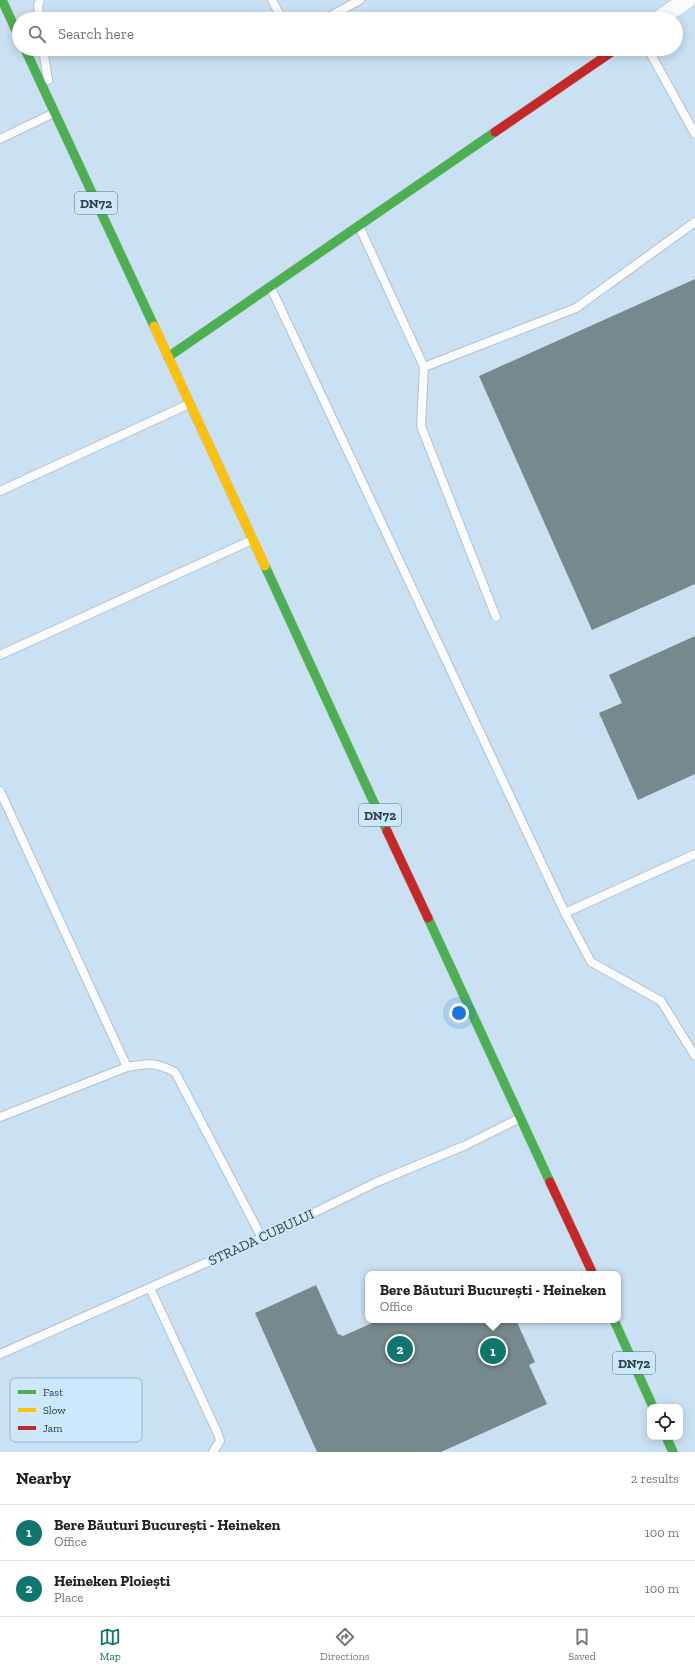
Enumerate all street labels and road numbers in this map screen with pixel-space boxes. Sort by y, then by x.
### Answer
road number: DN72 [75,192,117,214]
road number: DN72 [359,804,401,826]
street label: STRADA CUBULUI [206,1206,317,1269]
road number: DN72 [613,1352,655,1374]

